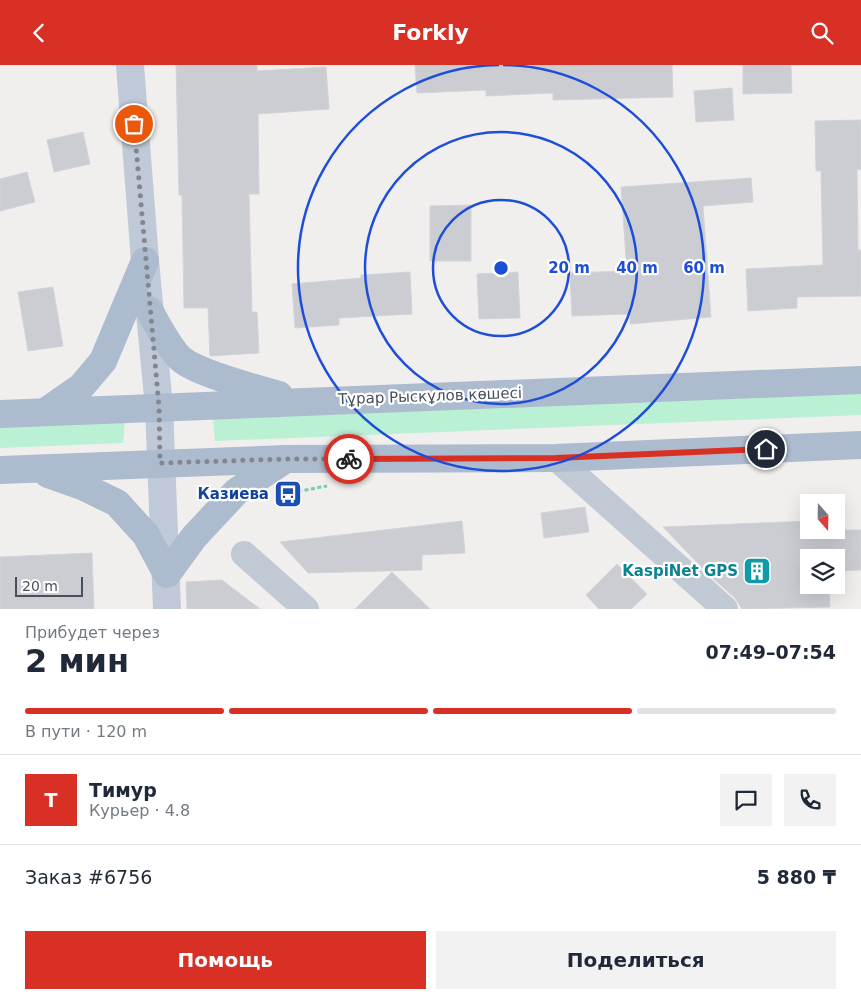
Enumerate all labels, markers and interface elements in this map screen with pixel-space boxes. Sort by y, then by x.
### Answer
icon: back [25,19,53,47]
icon: search [808,19,836,47]
text: Forkly [392,20,469,45]
pin [113,103,155,145]
icon: bag [120,110,148,138]
centre of rings [492,259,510,277]
text: 20 m [548,259,590,277]
text: 40 m [616,259,658,277]
text: 60 m [683,259,725,277]
street label: Тұрар Рыскұлов көшесі [337,384,522,408]
pin [745,428,787,470]
courier [324,434,374,484]
icon: home [752,435,780,463]
icon: bike [335,445,363,473]
bus stop icon: Казиева [273,479,303,509]
place label: Казиева [198,485,269,503]
north arrow [800,494,845,539]
map controls [800,494,845,594]
button: layers [800,549,845,594]
building icon: KaspiNet GPS [742,556,772,586]
place label: KaspiNet GPS [622,562,738,580]
scale bar [15,574,82,597]
text: 20 m [22,578,58,594]
text: Прибудет через [25,623,160,642]
text: 07:49–07:54 [706,641,836,663]
text: 2 мин [25,642,129,680]
text: В пути · 120 m [25,722,147,741]
button: chat [720,774,772,826]
button: phone [784,774,836,826]
text: Тимур [89,779,157,801]
text: Т [45,789,57,811]
text: Курьер · 4.8 [89,801,190,820]
text: Заказ #6756 [25,866,152,888]
text: 5 880 ₸ [757,866,836,888]
button: Помощь [25,931,426,989]
button: Поделиться [436,931,836,989]

